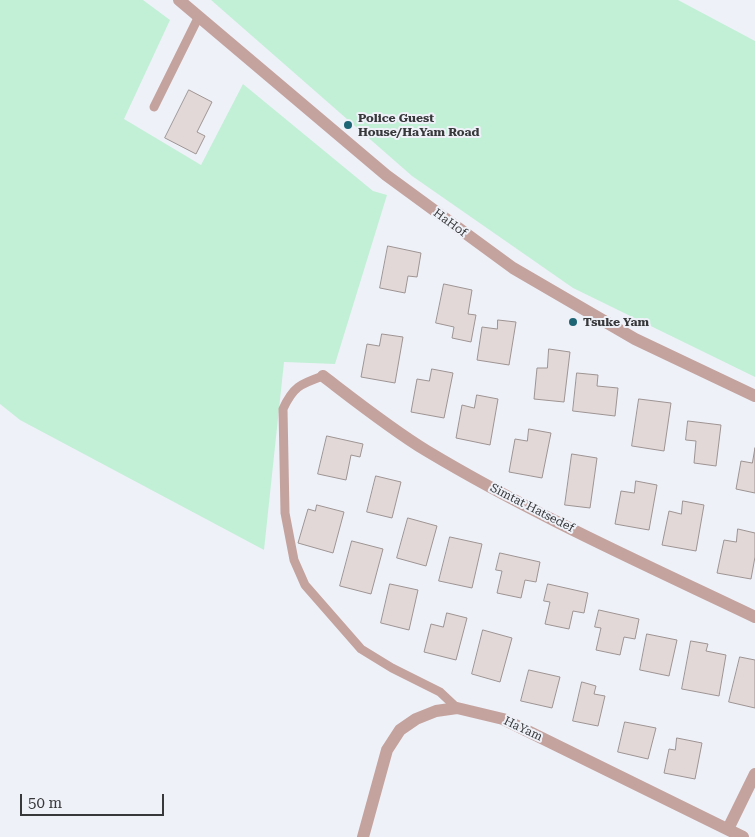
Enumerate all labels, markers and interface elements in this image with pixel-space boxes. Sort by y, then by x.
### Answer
place label: Police Guest House/HaYam Road [358,111,480,139]
marker: Police Guest House/HaYam Road [342,119,354,131]
street label: HaHof [430,206,470,240]
place label: Tsuke Yam [583,315,649,329]
marker: Tsuke Yam [567,316,579,328]
street label: Simtat Hatsedef [488,481,576,535]
street label: HaYam [501,714,545,744]
scale bar [22,784,166,816]
text: 50 m [28,794,62,812]

